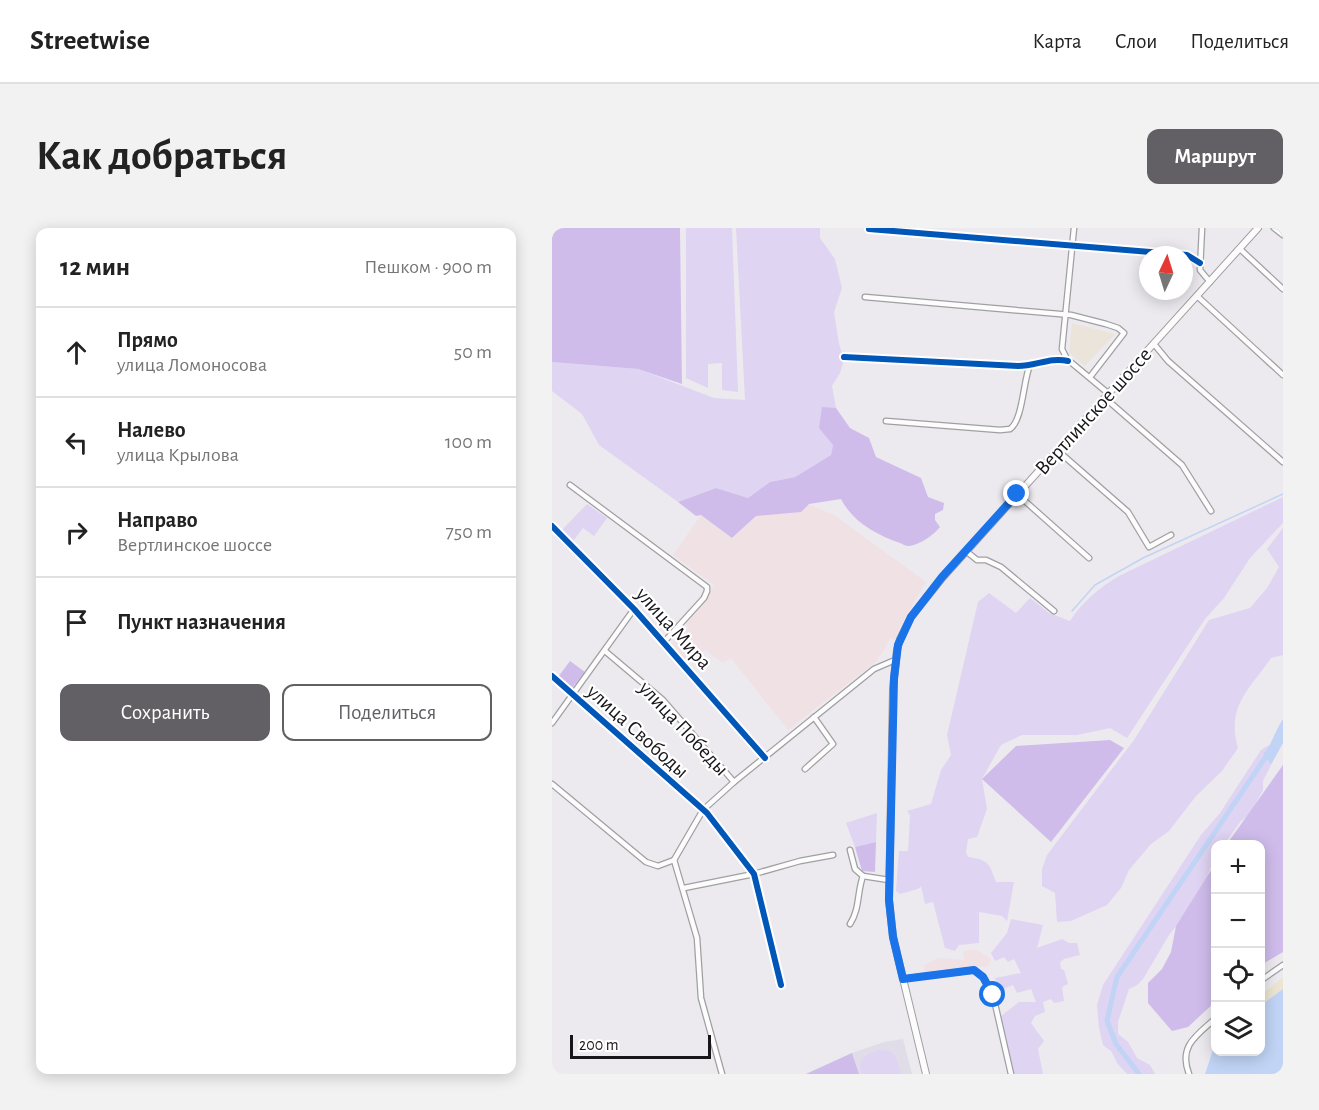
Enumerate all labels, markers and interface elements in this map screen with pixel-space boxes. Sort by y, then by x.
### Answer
text: Streetwise [30,27,150,55]
text: Карта [1032,31,1082,52]
text: Слои [1115,31,1157,52]
text: Поделиться [1190,31,1289,52]
button: Маршрут [1147,129,1283,184]
text: Как добраться [36,135,287,177]
north arrow [1139,246,1193,300]
text: 12 мин [60,254,130,280]
text: Пешком · 900 m [364,257,492,277]
text: Прямо [117,329,178,351]
icon: ahead [60,336,93,369]
text: 50 m [454,342,492,362]
street label: Вертлинское шоссе [1031,344,1156,479]
text: улица Ломоносова [117,355,267,375]
text: Налево [117,419,186,441]
icon: left [60,426,93,459]
text: 100 m [445,432,492,452]
text: улица Крылова [117,445,239,465]
route end [1003,480,1029,506]
text: Направо [117,509,198,531]
icon: right [60,516,93,549]
text: 750 m [445,522,492,542]
text: Вертлинское шоссе [117,535,272,555]
street label: улица Мира [631,583,716,674]
icon: arrive [60,606,93,639]
text: Пункт назначения [117,611,286,633]
street label: улица Победы [634,676,732,780]
street label: улица Свободы [582,680,692,782]
button: Сохранить [60,684,270,741]
button: Поделиться [282,684,492,741]
map controls [1211,840,1265,1056]
button: + [1211,840,1265,894]
button: − [1211,894,1265,948]
button: locate [1211,948,1265,1002]
route start [979,981,1005,1007]
button: layers [1211,1002,1265,1056]
scale bar [570,1032,711,1060]
text: 200 m [579,1037,619,1053]

